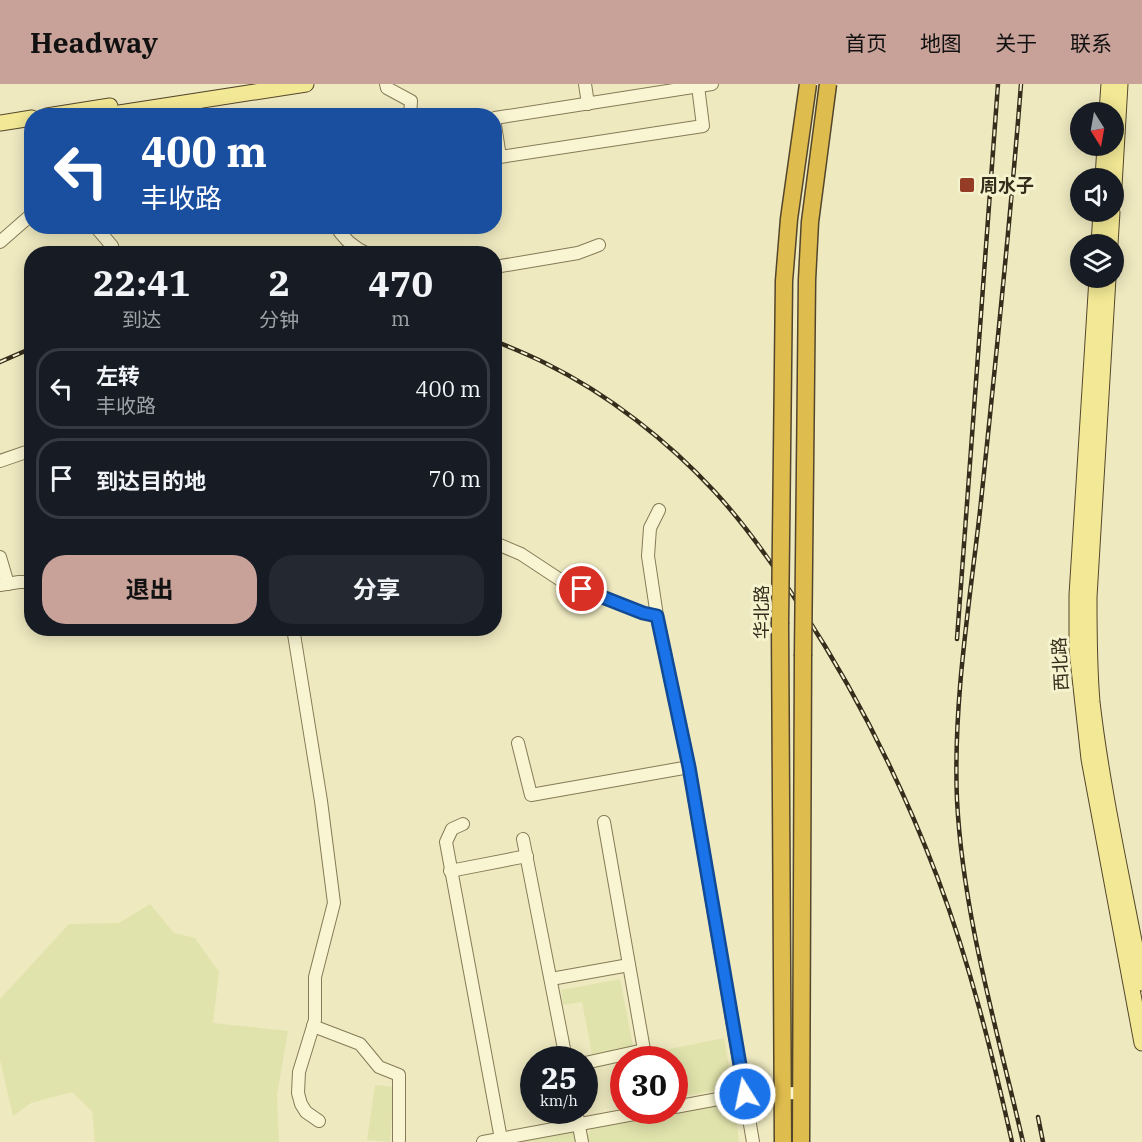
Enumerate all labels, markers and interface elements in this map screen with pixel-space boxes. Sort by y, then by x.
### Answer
text: Headway [30,24,158,61]
text: 首页 [845,29,887,57]
text: 地图 [920,29,962,57]
text: 关于 [995,29,1037,57]
text: 联系 [1070,29,1112,57]
north arrow [1070,102,1124,156]
map controls [1070,102,1124,288]
text: 400 m [141,124,267,179]
icon: left [42,132,120,210]
button: sound [1070,168,1124,222]
place label: 周水子 [980,174,1034,197]
marker: 周水子 [958,176,976,194]
text: 丰收路 [141,180,222,215]
button: layers [1070,234,1124,288]
text: 22:41 [93,259,190,306]
text: 2 [268,259,290,306]
text: 470 [368,260,433,307]
text: m [391,305,410,332]
text: 到达 [122,306,162,333]
text: 分钟 [259,306,299,333]
text: 左转 [96,361,140,390]
icon: left [45,372,78,405]
text: 400 m [415,374,481,403]
text: 丰收路 [96,392,156,419]
icon: arrive [45,462,78,495]
text: 70 m [429,464,481,493]
text: 到达目的地 [96,466,206,495]
button: 退出 [42,555,257,624]
button: 分享 [269,555,484,624]
pin [556,563,607,614]
icon: arrive [565,572,598,605]
street label: 华北路 [750,585,773,639]
street label: 西北路 [1047,636,1073,692]
speed limit sign: 30 [610,1046,688,1124]
text: 25 [541,1058,577,1097]
position arrow [713,1062,777,1126]
text: km/h [540,1091,578,1110]

